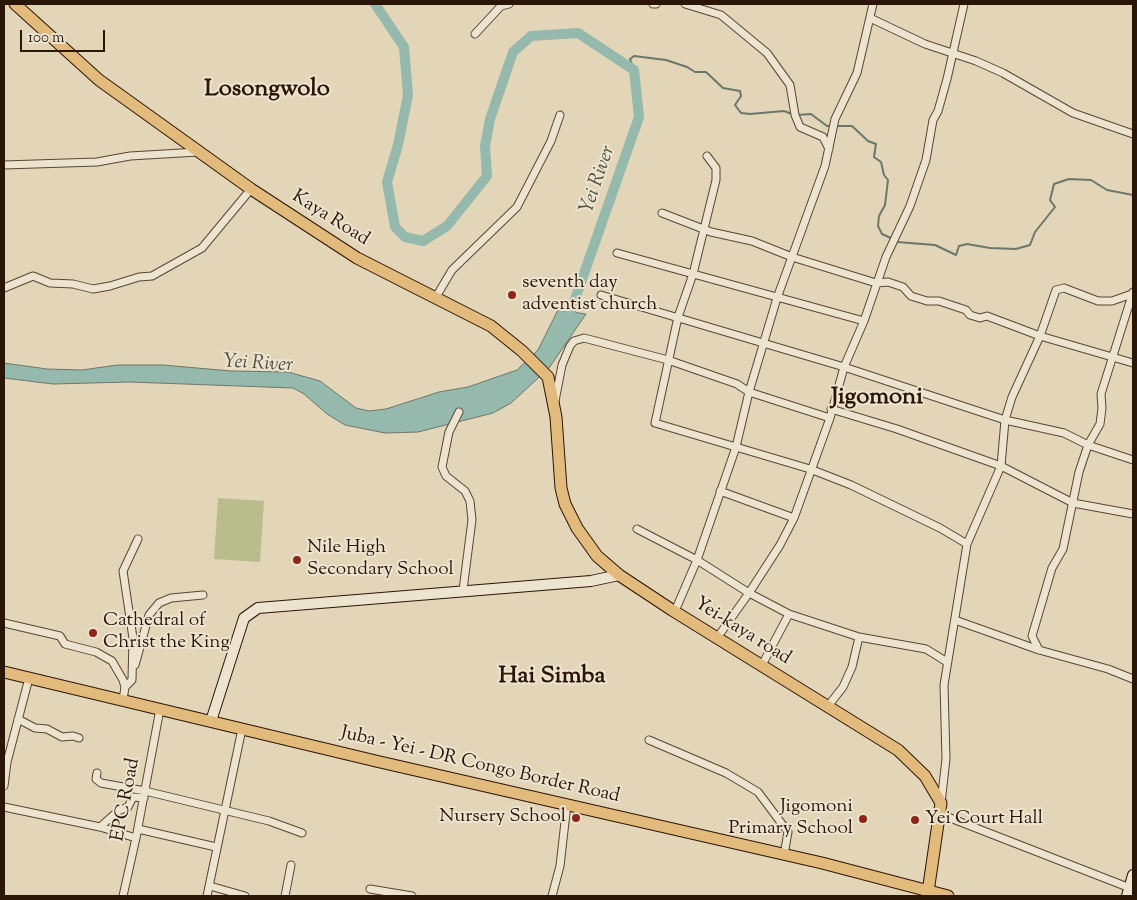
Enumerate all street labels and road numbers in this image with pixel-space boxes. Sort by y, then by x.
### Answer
street label: Kaya Road [287,186,373,252]
street label: Yei-kaya road [689,593,795,671]
street label: Juba - Yei - DR Congo Border Road [338,723,622,809]
street label: EPC Road [108,756,146,844]

